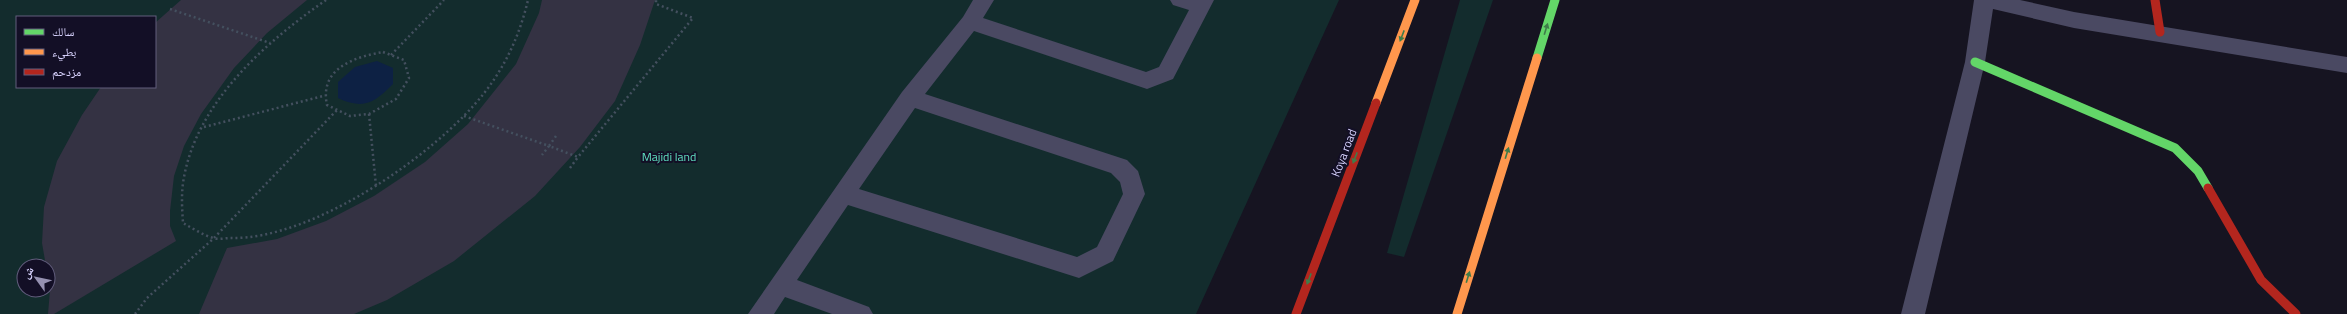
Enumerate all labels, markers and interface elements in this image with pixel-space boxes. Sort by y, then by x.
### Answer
legend [16,16,156,88]
text: سالك [52,22,74,41]
one-way arrow [1543,22,1549,34]
one-way arrow [1398,31,1404,43]
text: بطيء [52,42,76,62]
text: مزدحم [52,62,81,81]
street label: Koya road [1326,126,1361,180]
one-way arrow [1504,146,1510,158]
park label: Majidi land [642,147,696,166]
one-way arrow [1352,152,1358,164]
north arrow [16,258,56,298]
text: ش [18,263,38,282]
one-way arrow [1465,270,1471,282]
one-way arrow [1306,274,1312,286]

